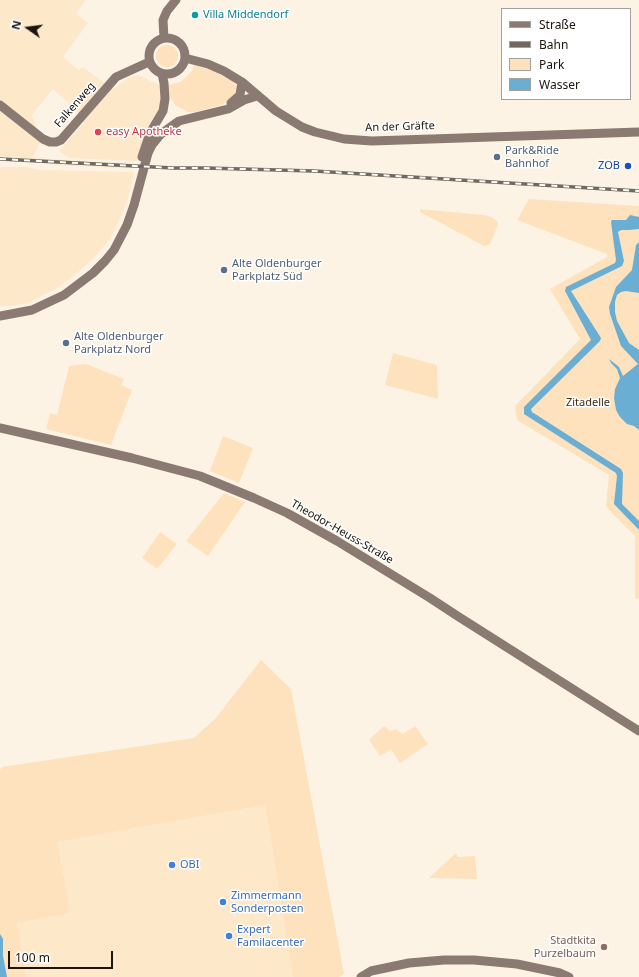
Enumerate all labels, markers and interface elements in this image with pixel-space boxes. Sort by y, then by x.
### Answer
north arrow [8,8,48,48]
place label: Villa Middendorf [203,8,288,22]
legend [501,8,631,100]
marker: Villa Middendorf [190,10,200,20]
text: Straße [539,16,576,33]
text: N [8,19,24,31]
text: Bahn [539,36,568,53]
text: Park [539,56,564,73]
text: Wasser [539,76,580,93]
street label: Falkenweg [52,80,98,130]
street label: An der Gräfte [365,119,435,135]
place label: easy Apotheke [106,125,182,139]
marker: easy Apotheke [93,127,103,137]
place label: Park&Ride Bahnhof [505,144,559,170]
marker: Park&Ride Bahnhof [492,152,502,162]
place label: ZOB [598,159,620,173]
marker: ZOB [623,161,633,171]
place label: Alte Oldenburger Parkplatz Süd [232,257,322,283]
marker: Alte Oldenburger Parkplatz Süd [219,265,229,275]
place label: Alte Oldenburger Parkplatz Nord [74,330,164,356]
marker: Alte Oldenburger Parkplatz Nord [61,338,71,348]
park label: Zitadelle [566,396,610,410]
street label: Theodor-Heuss-Straße [288,497,396,567]
place label: OBI [180,858,199,872]
marker: OBI [167,860,177,870]
place label: Zimmermann Sonderposten [231,889,304,915]
marker: Zimmermann Sonderposten [218,897,228,907]
place label: Expert Familacenter [237,923,304,949]
marker: Expert Familacenter [224,931,234,941]
place label: Stadtkita Purzelbaum [534,934,596,960]
marker: Stadtkita Purzelbaum [599,942,609,952]
scale bar [10,943,115,969]
text: 100 m [15,949,50,966]

